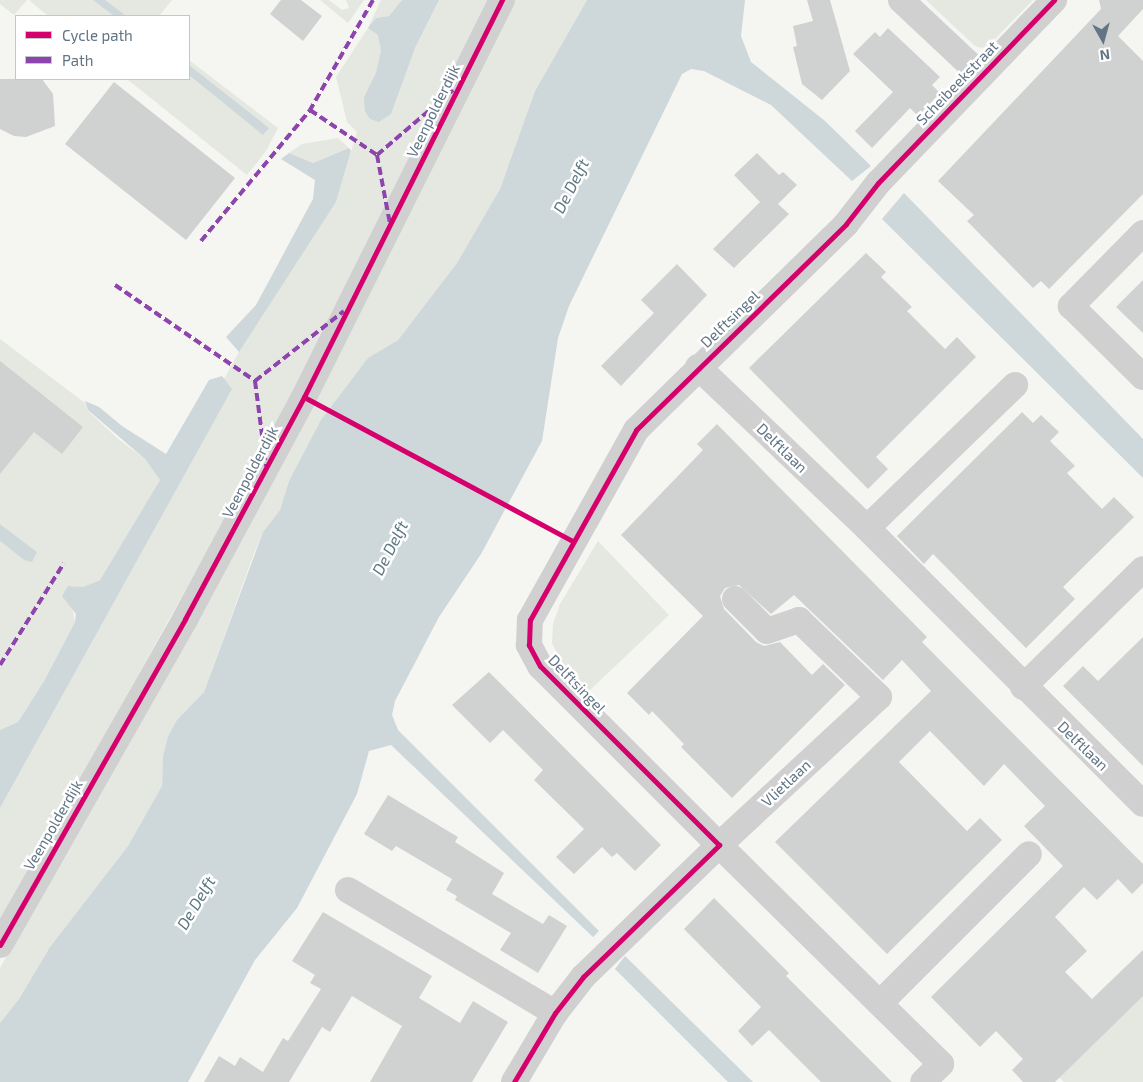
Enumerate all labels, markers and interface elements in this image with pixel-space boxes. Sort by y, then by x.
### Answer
legend [15,15,190,80]
north arrow [1078,15,1128,65]
text: Cycle path [62,26,133,44]
street label: Scheibeekstraat [912,37,1002,129]
text: N [1099,46,1111,64]
text: Path [62,51,93,69]
street label: Veenpolderdijk [403,62,463,160]
water label: De Delft [549,156,593,216]
street label: Delftsingel [697,287,763,351]
street label: Delftlaan [753,419,811,477]
street label: Veenpolderdijk [218,423,282,521]
water label: De Delft [368,518,412,578]
street label: Delftsingel [545,651,609,717]
street label: Delftlaan [1054,717,1112,775]
street label: Vlietlaan [758,756,814,810]
street label: Veenpolderdijk [20,777,86,873]
water label: De Delft [173,873,219,933]

